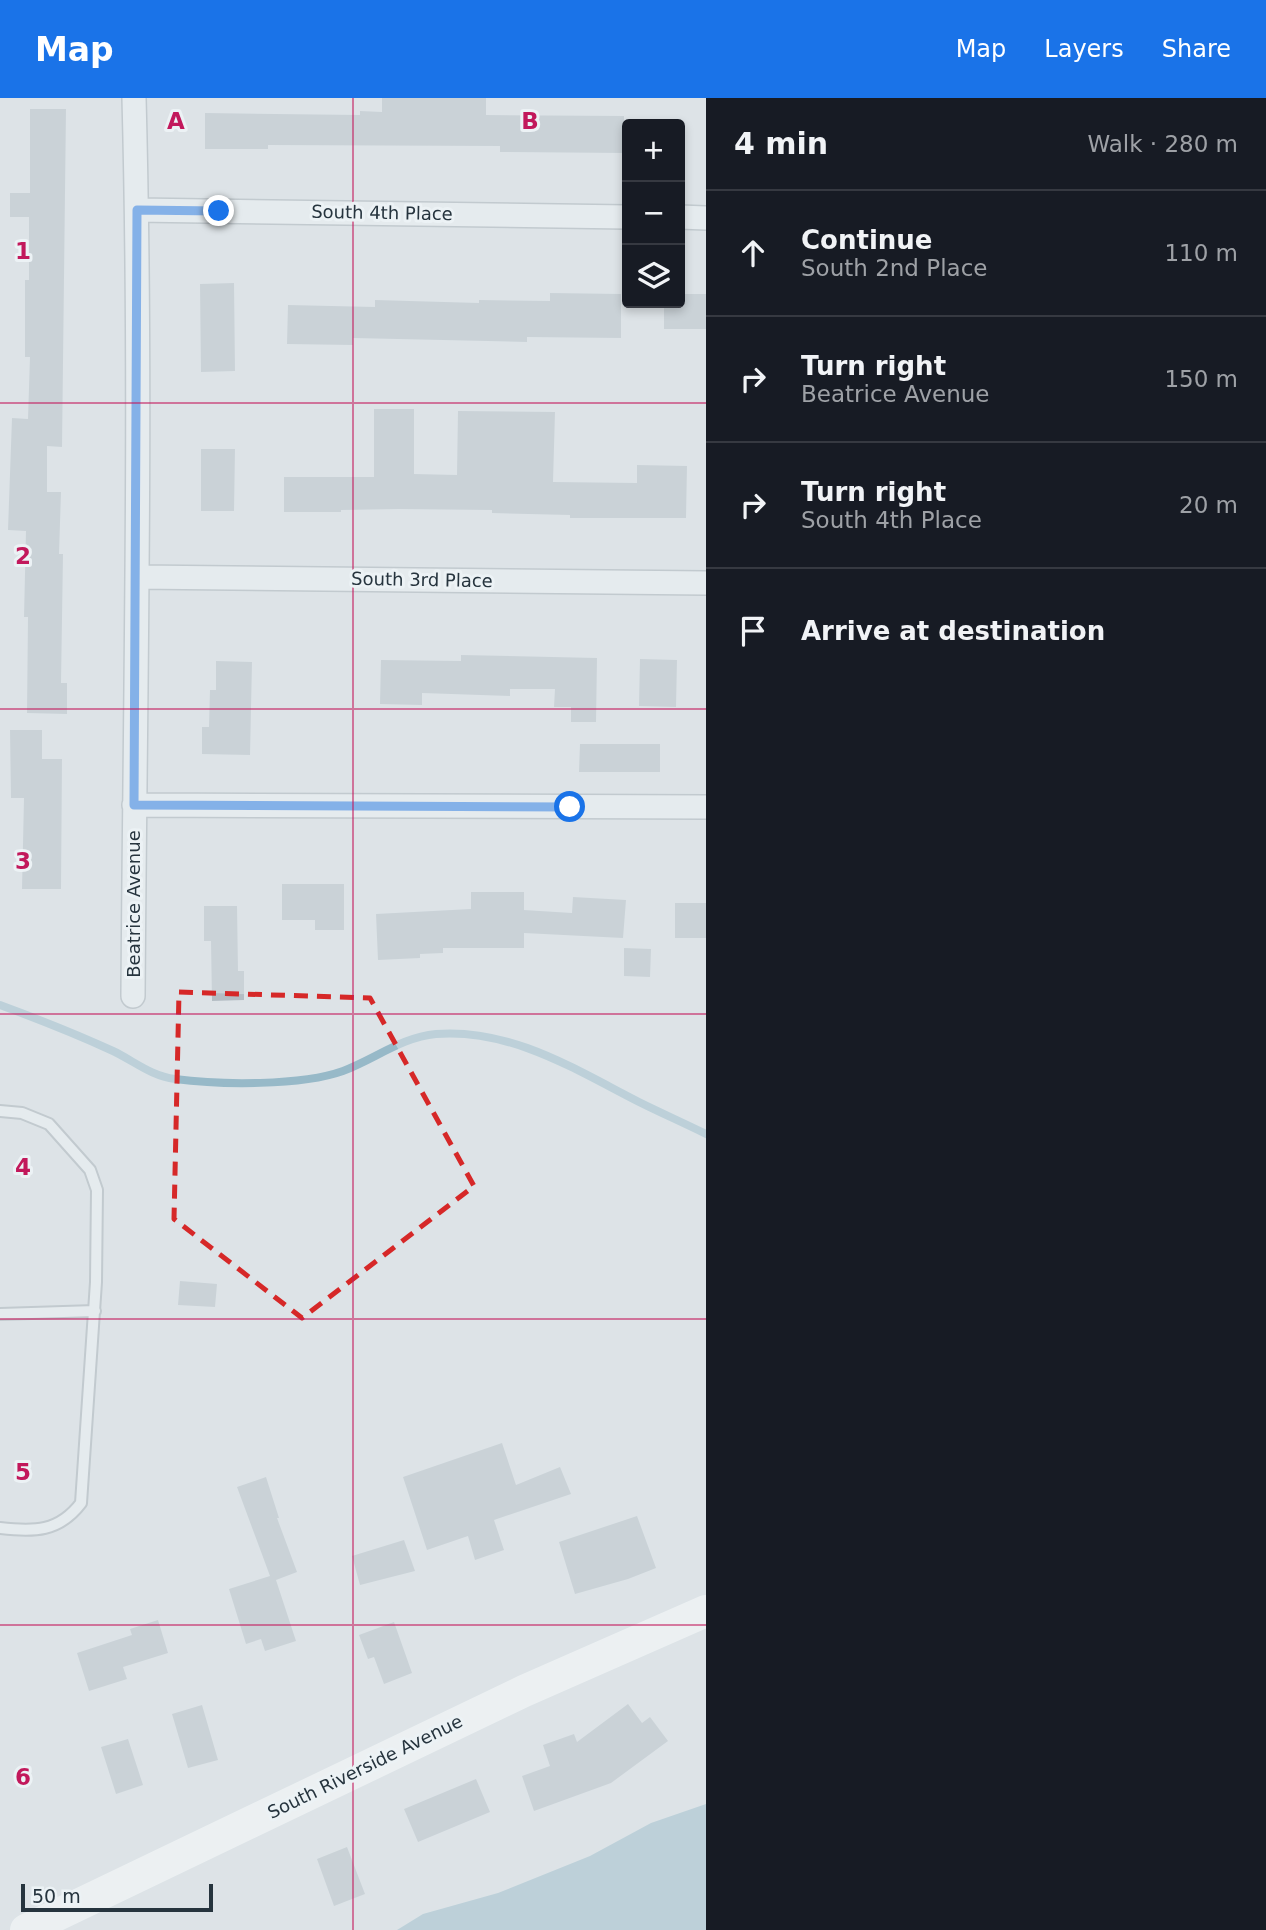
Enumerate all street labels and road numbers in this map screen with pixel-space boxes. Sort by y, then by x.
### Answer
street label: South 4th Place [311,201,453,224]
street label: South 3rd Place [351,568,493,591]
street label: Beatrice Avenue [123,830,144,978]
street label: South Riverside Avenue [264,1710,466,1823]

